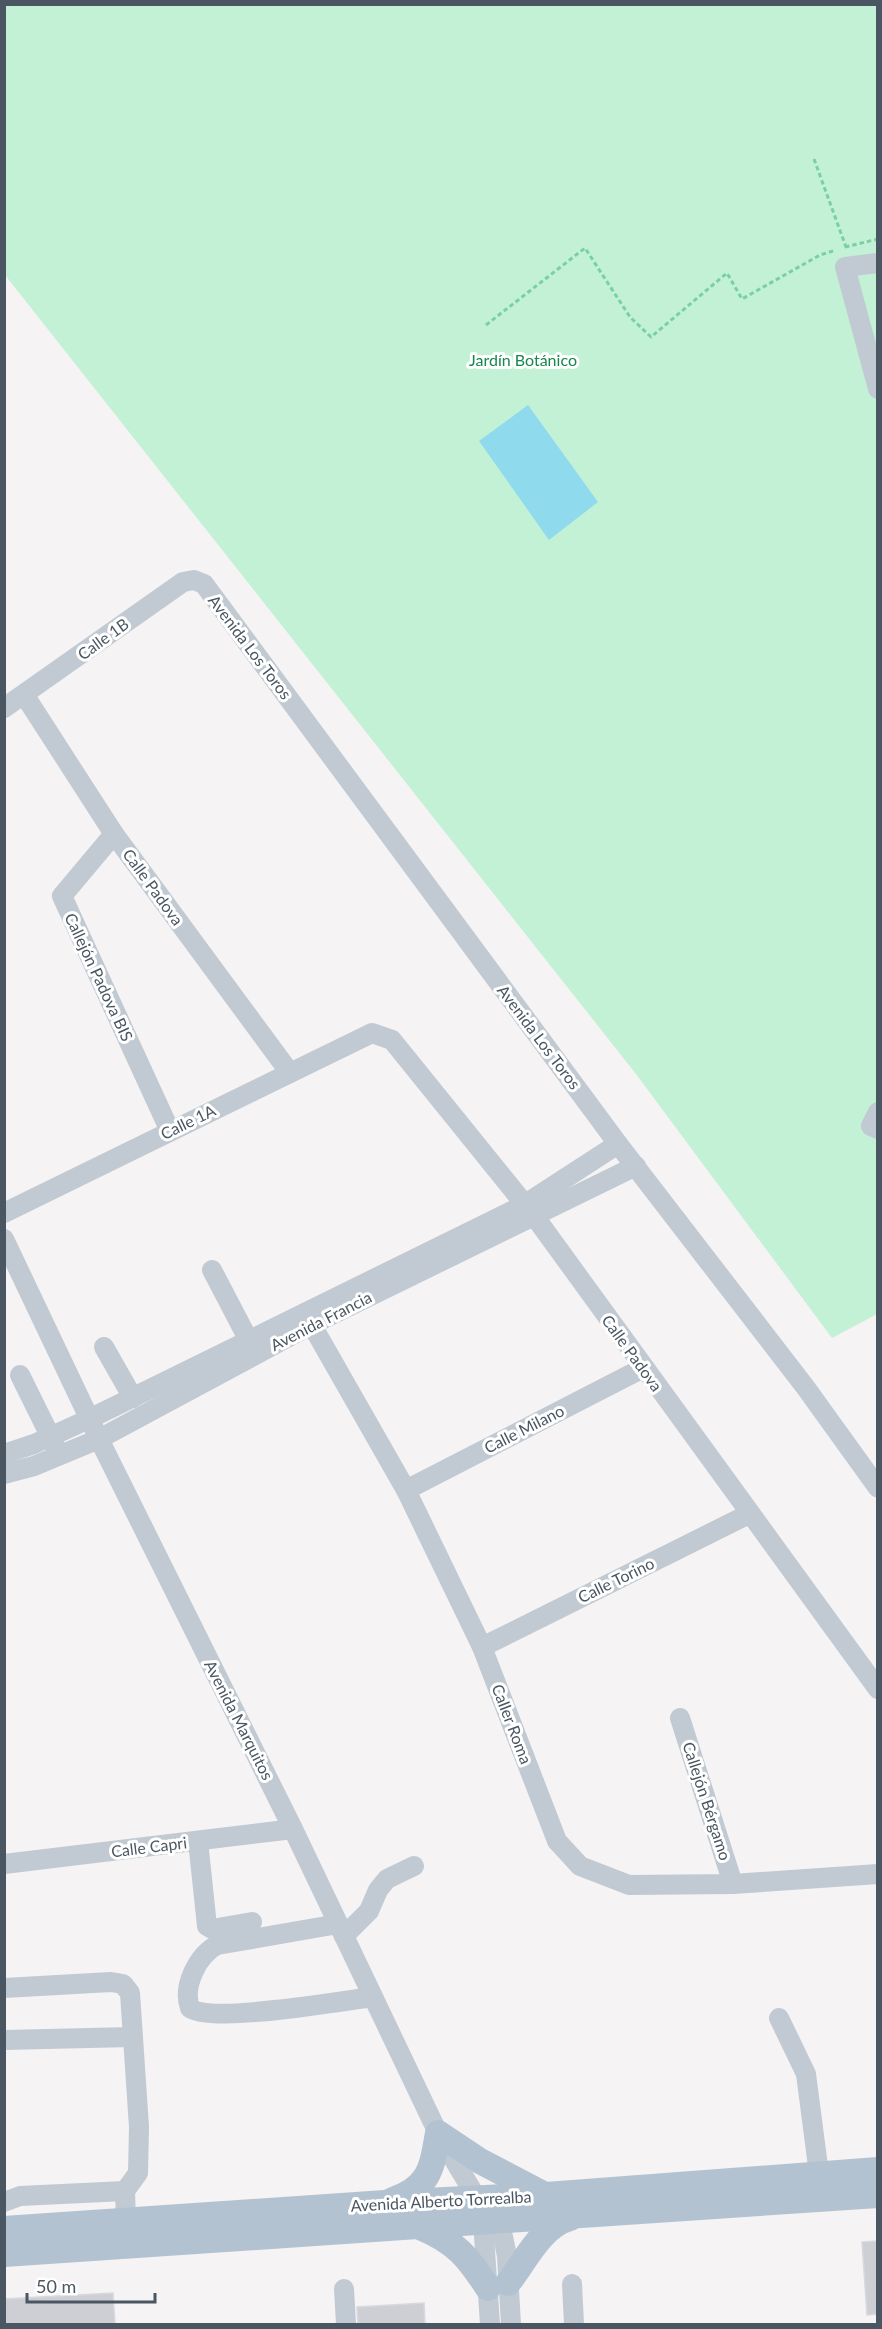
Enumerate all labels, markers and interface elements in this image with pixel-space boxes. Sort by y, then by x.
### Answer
park label: Jardín Botánico [469,350,577,369]
street label: Avenida Los Toros [205,591,296,703]
street label: Calle 1B [74,614,132,663]
street label: Calle Padova [119,845,188,929]
street label: Callejón Padova BIS [61,910,138,1044]
street label: Avenida Los Toros [494,981,585,1093]
street label: Calle 1A [157,1100,219,1143]
street label: Avenida Francia [267,1287,374,1354]
street label: Calle Padova [598,1311,667,1395]
street label: Calle Milano [481,1400,567,1457]
street label: Calle Torino [575,1553,657,1606]
street label: Avenida Marquitos [201,1657,278,1783]
street label: Caller Roma [489,1681,536,1766]
street label: Callejón Bérgamo [679,1739,736,1862]
street label: Calle Capri [110,1832,188,1861]
street label: Avenida Alberto Torrealba [350,2186,532,2215]
scale bar [27,2266,154,2304]
text: 50 m [36,2275,76,2297]

